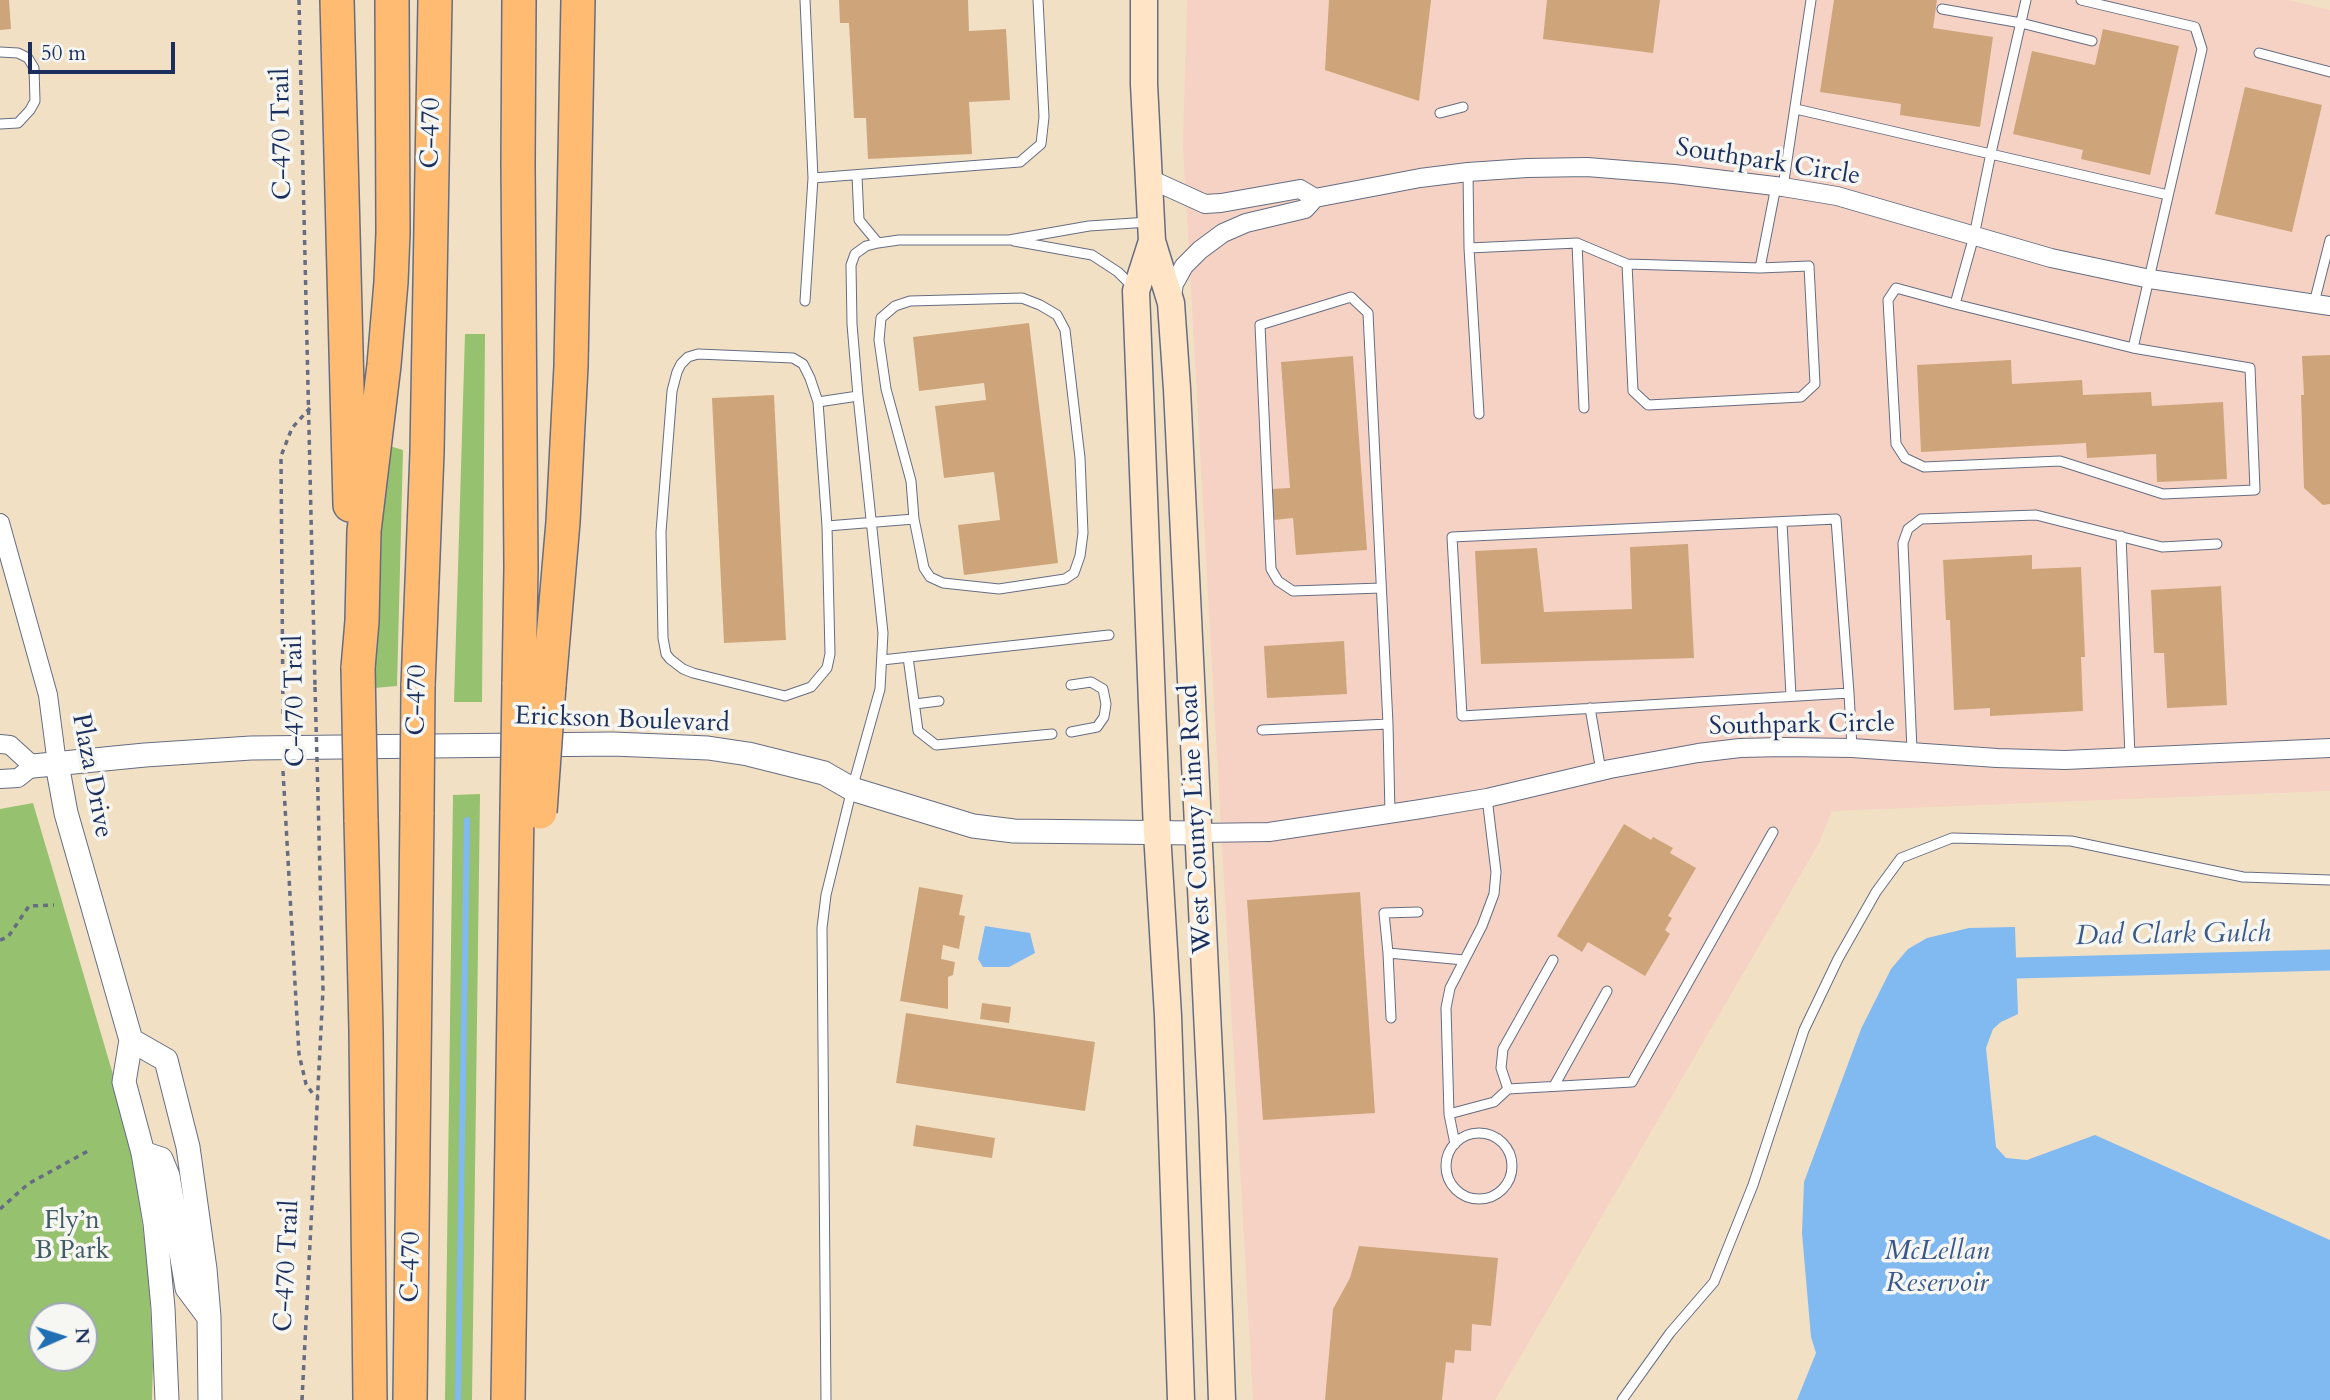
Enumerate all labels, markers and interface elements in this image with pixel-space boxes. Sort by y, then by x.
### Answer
scale bar [32,28,178,72]
text: 50 m [41,39,86,68]
street label: C-470 Trail [266,68,300,200]
street label: C-470 [416,97,448,169]
street label: Southpark Circle [1674,133,1862,193]
street label: C-470 Trail [279,635,313,767]
street label: C-470 [402,664,434,736]
street label: West County Line Road [1174,683,1220,955]
street label: Erickson Boulevard [514,702,730,740]
street label: Southpark Circle [1709,709,1895,743]
street label: Plaza Drive [64,711,118,841]
water label: Dad Clark Gulch [2075,918,2271,954]
street label: C-470 Trail [269,1199,307,1333]
park label: Fly’n B Park [35,1206,109,1268]
street label: C-470 [396,1231,428,1303]
water label: McLellan Reservoir [1885,1236,1989,1302]
north arrow [28,1302,98,1372]
text: N [69,1327,95,1345]

